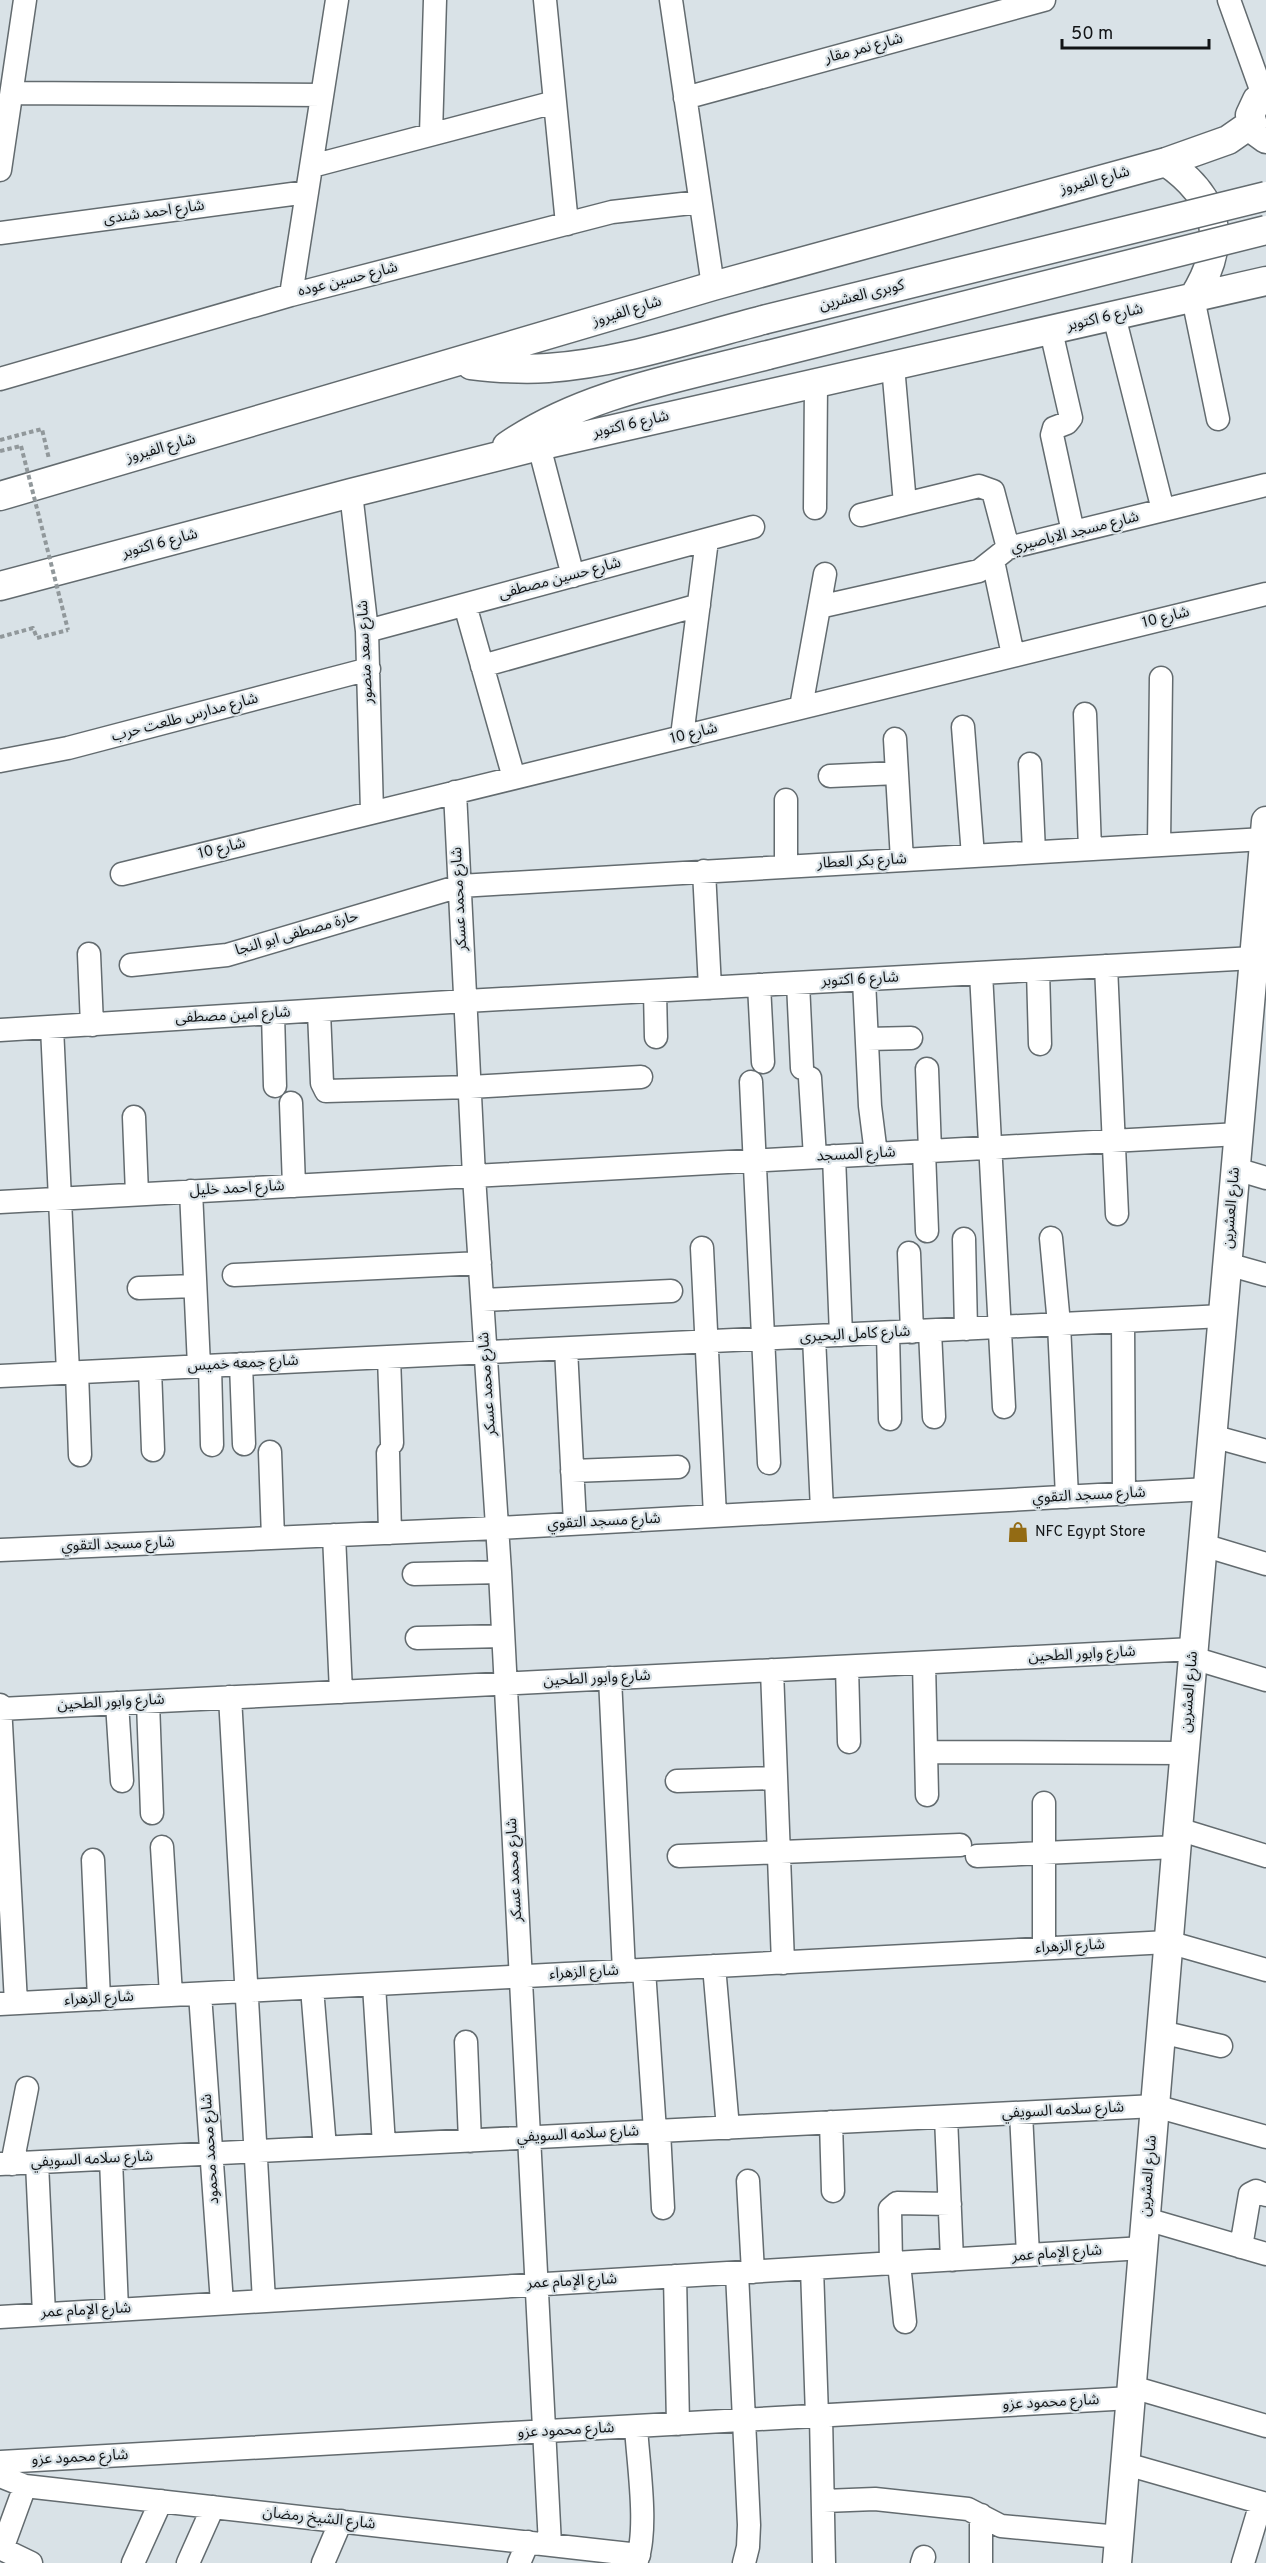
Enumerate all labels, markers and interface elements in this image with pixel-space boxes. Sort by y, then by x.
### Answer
scale bar [1062,12,1209,50]
text: 50 m [1071,23,1113,46]
street label: شارع نمر مقار [822,29,906,70]
street label: شارع الفيروز [1057,163,1132,201]
street label: شارع احمد شندى [102,196,206,230]
street label: شارع حسين عوده [296,258,400,303]
street label: كوبرى العشرين [817,276,907,316]
street label: شارع الفيروز [589,292,664,333]
street label: شارع 6 اكتوبر [1064,300,1145,337]
street label: شارع 6 اكتوبر [590,407,671,444]
street label: شارع الفيروز [123,430,198,469]
street label: شارع مسجد الاباصيري [1009,508,1142,559]
street label: شارع 6 اكتوبر [119,525,200,564]
street label: شارع حسين مصطفى [497,554,624,605]
street label: شارع سعد منصور [354,599,379,705]
street label: شارع 10 [1140,603,1192,634]
street label: شارع مدارس طلعت حرب [110,689,261,748]
street label: شارع 10 [668,719,720,750]
street label: شارع 10 [196,834,248,865]
street label: شارع محمد عسكر [448,846,473,953]
street label: شارع بكر العطار [816,850,908,875]
street label: حارة مصطفى ابو النجا [233,907,361,961]
street label: شارع 6 اكتوبر [820,968,900,993]
street label: شارع امين مصطفى [175,1003,291,1030]
street label: شارع المسجد [816,1143,896,1168]
street label: شارع العشرين [1219,1166,1246,1250]
street label: شارع احمد خليل [189,1177,285,1202]
street label: شارع كامل البحيرى [799,1323,911,1348]
street label: شارع محمد عسكر [475,1331,502,1438]
street label: شارع جمعه خميس [187,1352,299,1377]
street label: شارع مسجد التقوي [1032,1484,1146,1509]
street label: شارع مسجد التقوي [547,1510,661,1535]
shop icon: NFC Egypt Store [1006,1520,1030,1544]
place label: NFC Egypt Store [1035,1523,1146,1542]
street label: شارع مسجد التقوي [61,1534,175,1557]
street label: شارع وابور الطحين [1028,1643,1136,1668]
street label: شارع العشرين [1177,1650,1204,1734]
street label: شارع وابور الطحين [543,1667,651,1692]
street label: شارع وابور الطحين [57,1691,165,1716]
street label: شارع محمد عسكر [503,1817,528,1924]
street label: شارع الزهراء [1035,1936,1105,1959]
street label: شارع الزهراء [549,1962,619,1985]
street label: شارع الزهراء [64,1988,134,2011]
street label: شارع محمد محمود [198,2093,225,2205]
street label: شارع سلامه السويفي [1001,2098,1125,2125]
street label: شارع سلامه السويفي [516,2122,640,2149]
street label: شارع العشرين [1136,2134,1163,2218]
street label: شارع سلامه السويفي [30,2147,154,2174]
street label: شارع الإمام عمر [1010,2241,1103,2268]
street label: شارع الإمام عمر [525,2270,618,2295]
street label: شارع الإمام عمر [39,2299,132,2324]
street label: شارع محمود عزو [1002,2391,1100,2416]
street label: شارع محمود عزو [517,2419,615,2444]
street label: شارع محمود عزو [31,2446,129,2471]
street label: شارع الشيخ رمضان [261,2504,377,2535]

